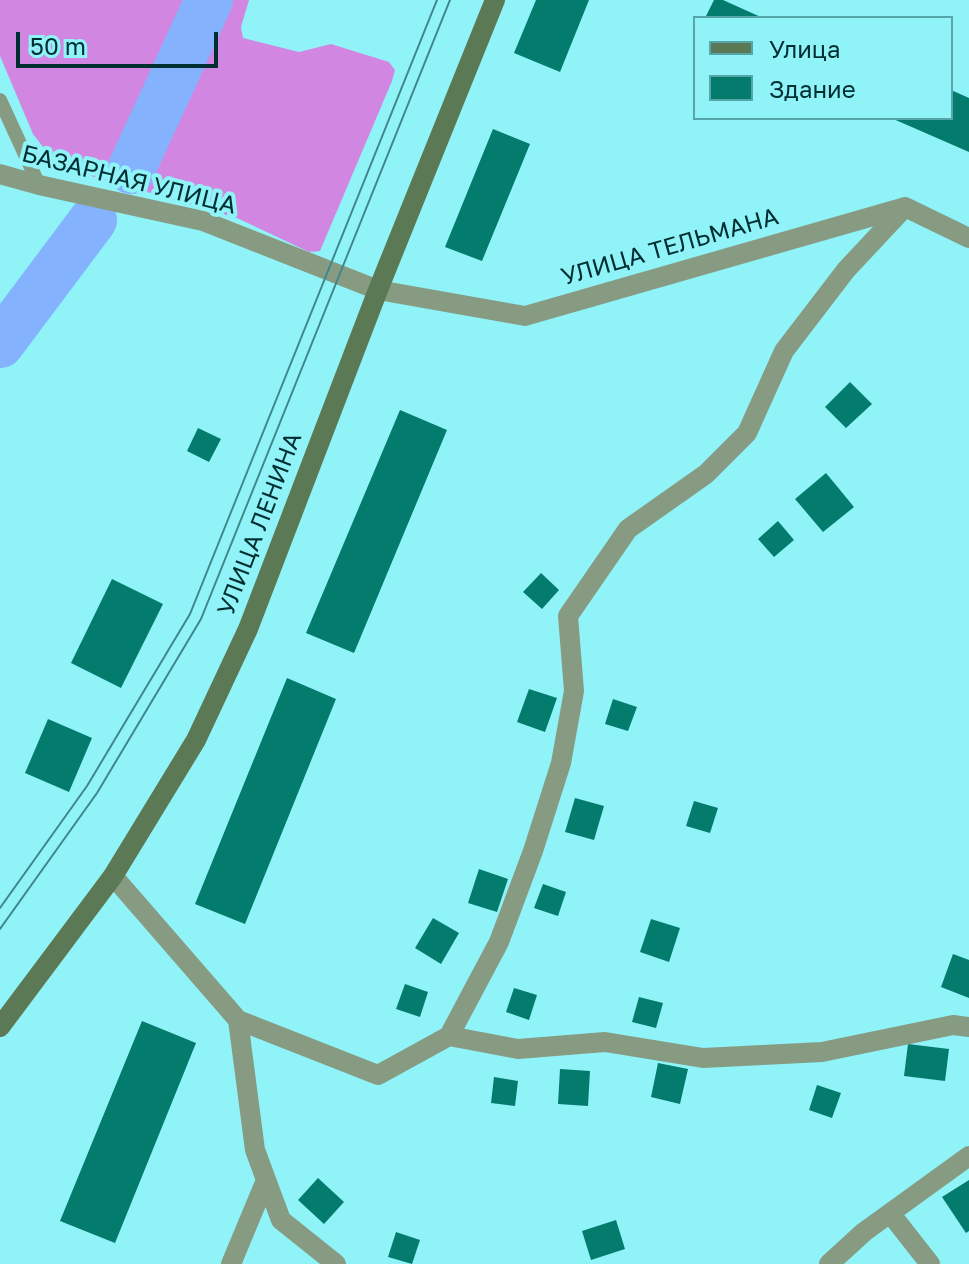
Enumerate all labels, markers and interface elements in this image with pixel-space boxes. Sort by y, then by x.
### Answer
scale bar [20,16,222,66]
legend [693,16,953,120]
text: 50 m [30,31,86,60]
text: Улица [769,34,841,63]
text: Здание [769,74,856,103]
street label: БАЗАРНАЯ УЛИЦА [19,139,239,221]
street label: УЛИЦА ТЕЛЬМАНА [558,202,782,292]
street label: УЛИЦА ЛЕНИНА [212,428,308,620]

